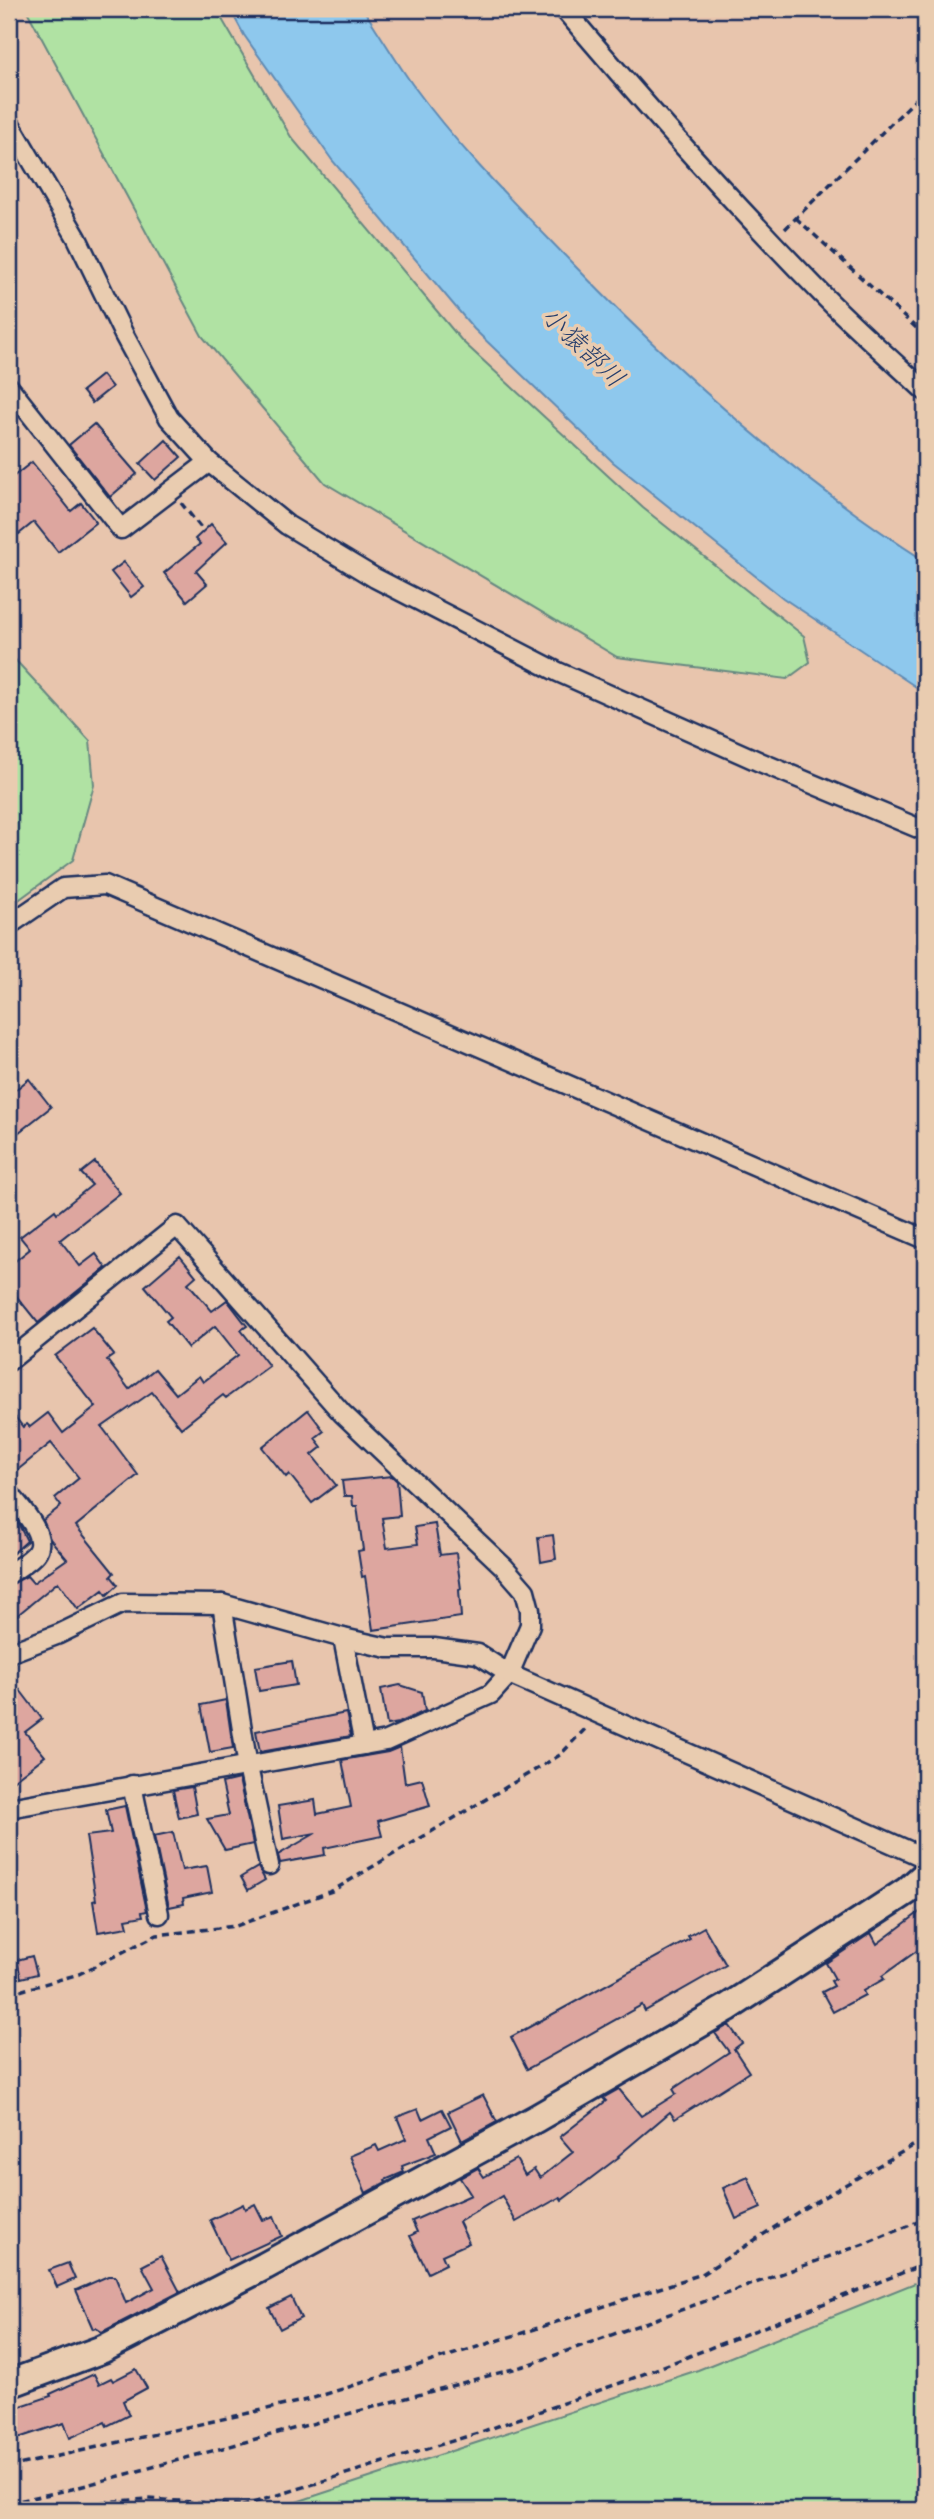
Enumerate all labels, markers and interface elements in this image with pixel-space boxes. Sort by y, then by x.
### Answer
water label: 小猿部川 [530,297,634,399]

